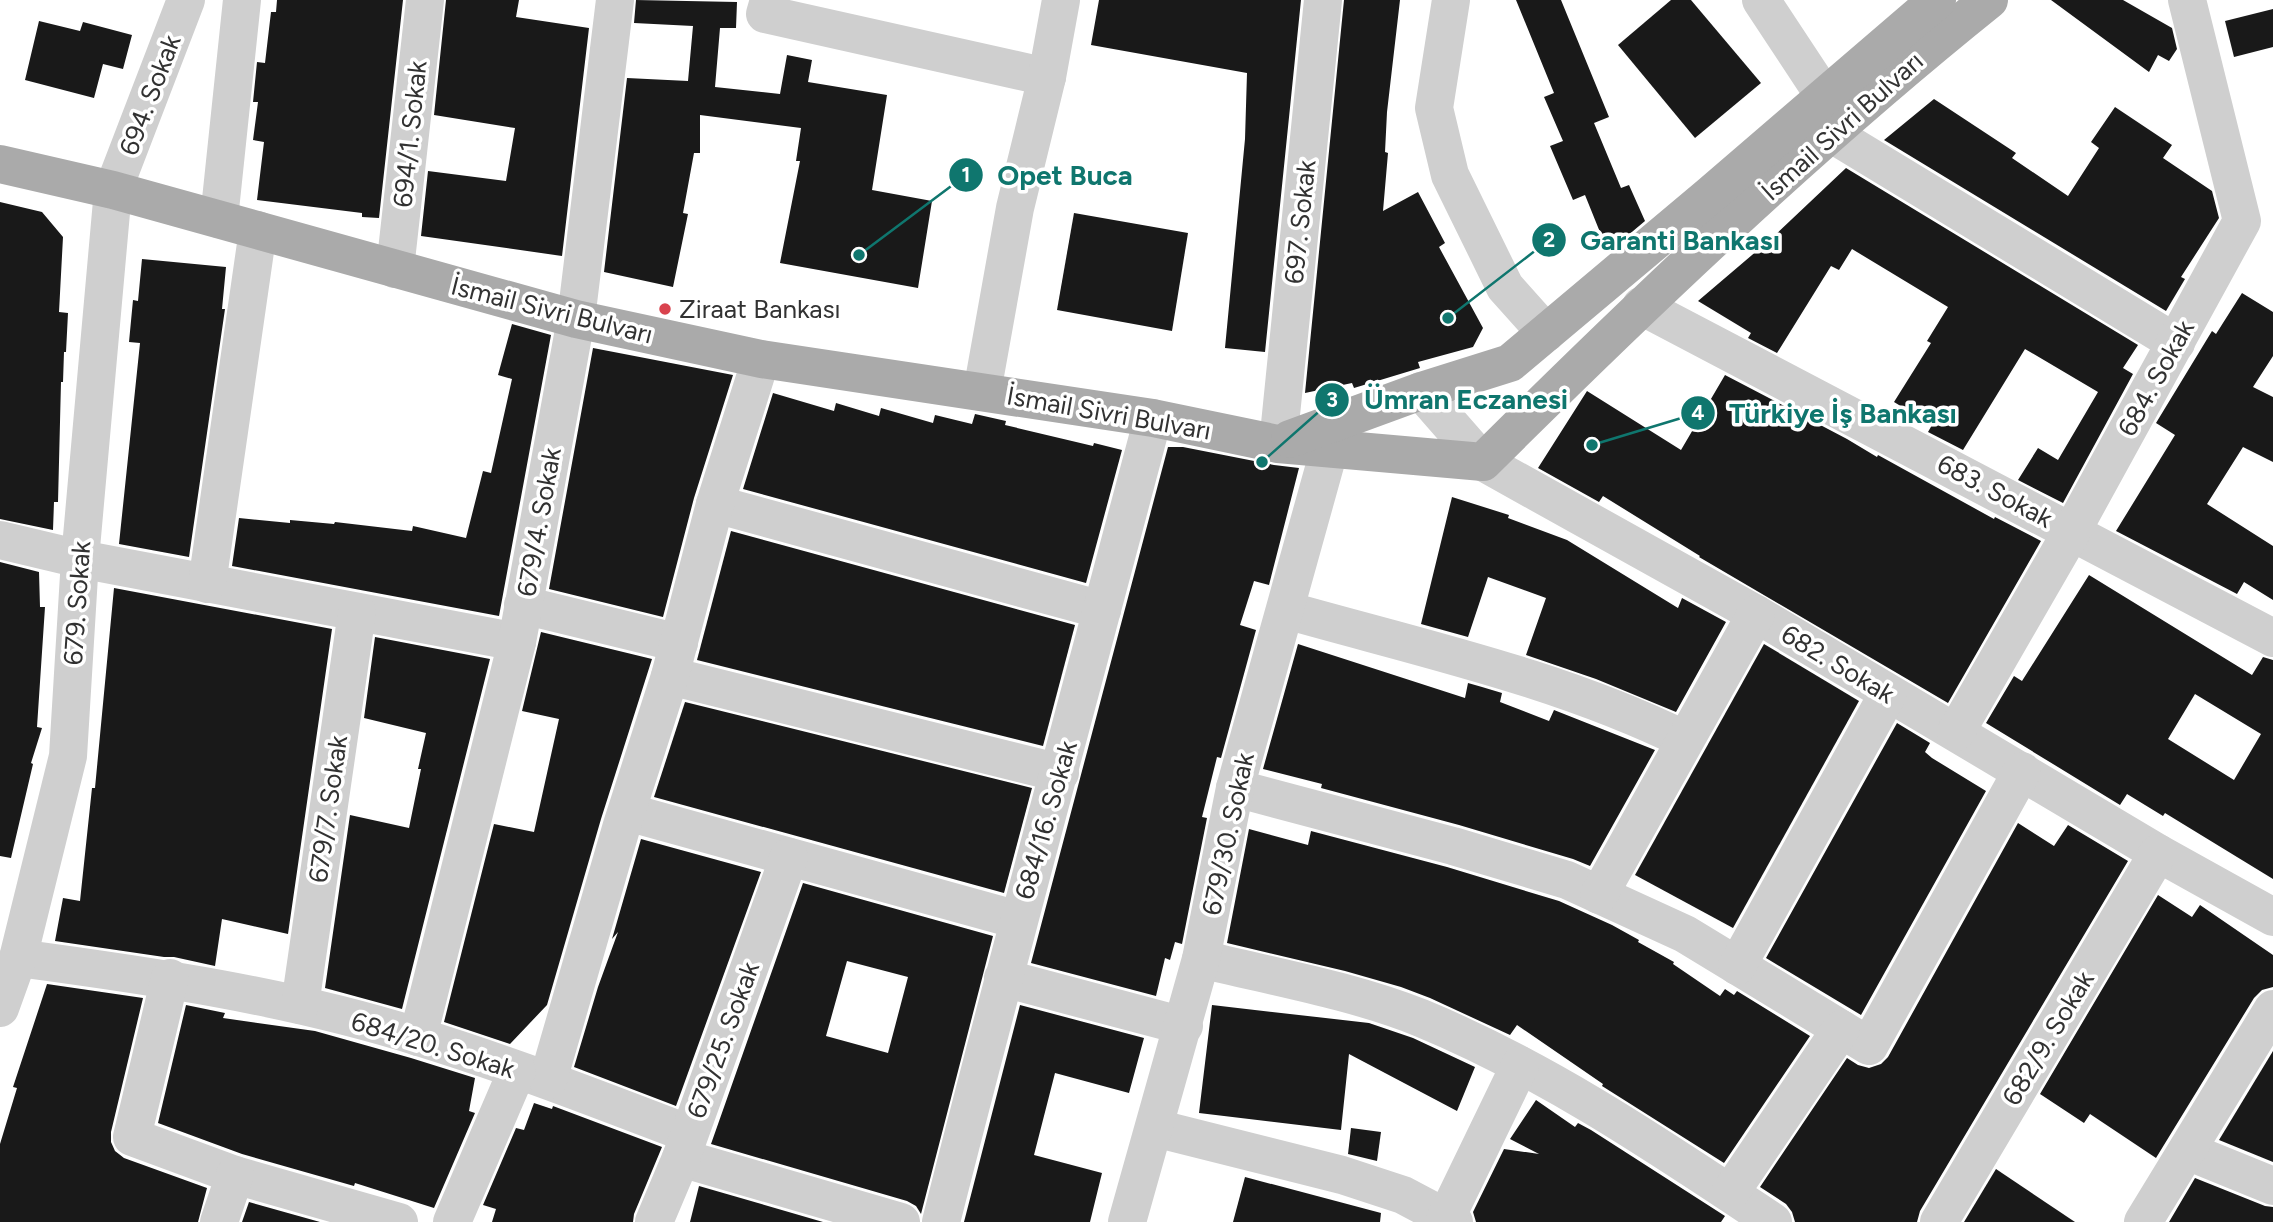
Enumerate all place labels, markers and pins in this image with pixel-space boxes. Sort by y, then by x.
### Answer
callout: Opet Buca [948,150,1147,199]
callout: Garanti Bankası [1531,215,1794,264]
place label: Ziraat Bankası [679,293,841,325]
marker: Ziraat Bankası [657,301,673,317]
callout: Ümran Eczanesi [1315,375,1582,424]
callout: Türkiye İş Bankası [1680,388,1971,437]

